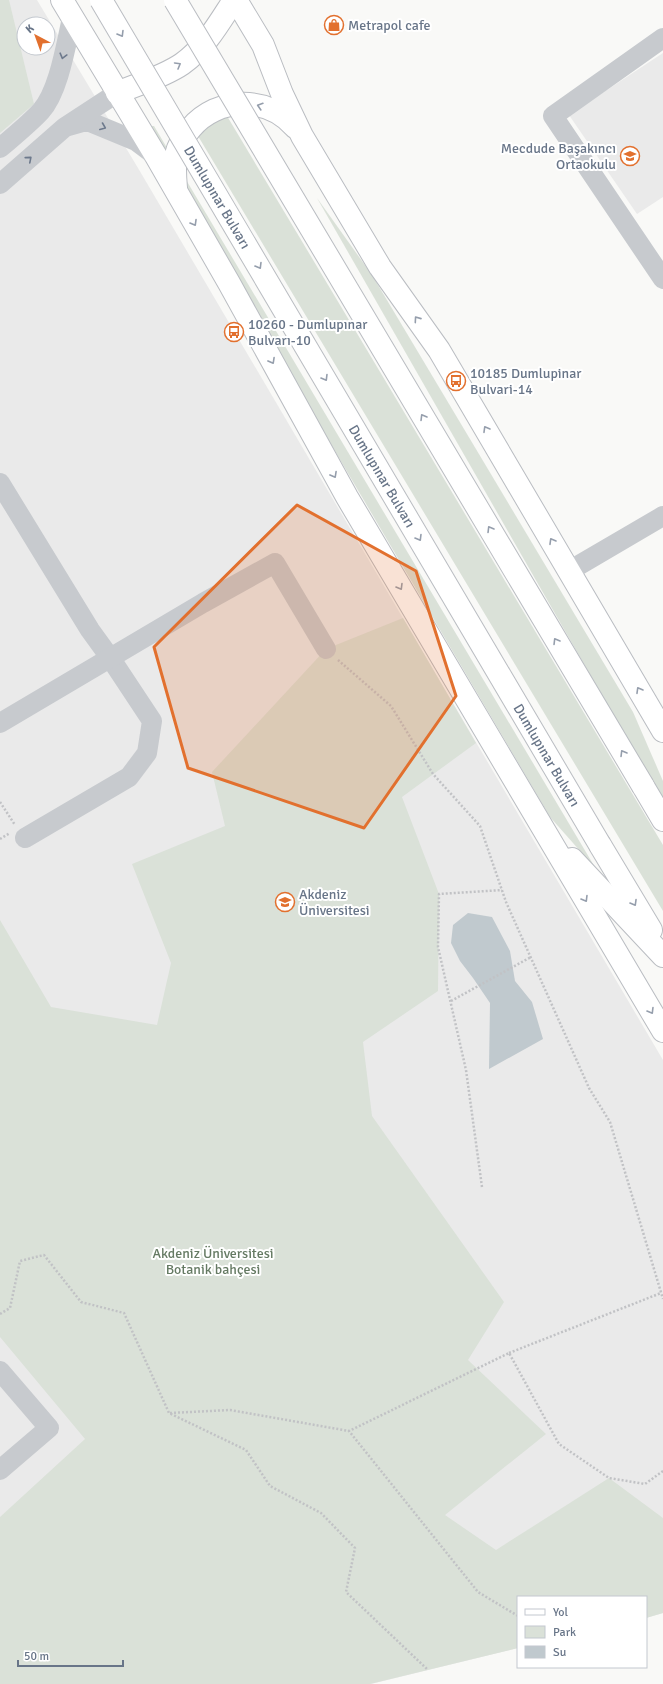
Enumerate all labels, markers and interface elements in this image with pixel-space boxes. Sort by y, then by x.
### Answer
shop icon: Metrapol cafe [323,14,345,36]
north arrow [16,16,56,56]
place label: Metrapol cafe [348,17,431,34]
text: K [23,22,37,36]
one-way arrow [117,30,124,37]
one-way arrow [59,52,68,59]
one-way arrow [174,63,181,70]
one-way arrow [257,102,264,111]
one-way arrow [99,123,106,131]
place label: Mecdude Başakıncı Ortaokulu [501,140,616,173]
street label: Dumlupınar Bulvarı [180,143,254,252]
school or university icon: Mecdude Başakıncı Ortaokulu [619,145,641,167]
one-way arrow [25,156,32,163]
one-way arrow [190,219,197,226]
one-way arrow [254,262,261,269]
place label: 10260 - Dumlupınar Bulvarı-10 [248,316,368,349]
one-way arrow [414,316,422,323]
bus stop icon: 10260 - Dumlupınar Bulvarı-10 [223,321,245,343]
one-way arrow [267,357,274,364]
place label: 10185 Dumlupinar Bulvari-14 [470,365,582,398]
bus stop icon: 10185 Dumlupinar Bulvari-14 [445,370,467,392]
one-way arrow [320,374,327,381]
one-way arrow [421,414,428,421]
street label: Dumlupınar Bulvarı [345,422,419,531]
one-way arrow [483,426,490,433]
one-way arrow [330,471,337,478]
one-way arrow [487,526,494,533]
one-way arrow [415,534,422,541]
one-way arrow [549,538,556,545]
one-way arrow [395,583,402,590]
one-way arrow [554,638,561,645]
one-way arrow [636,687,643,694]
street label: Dumlupınar Bulvarı [510,701,584,810]
one-way arrow [620,750,627,757]
place label: Akdeniz Üniversitesi [299,886,370,919]
school or university icon: Akdeniz Üniversitesi [274,891,296,913]
one-way arrow [580,895,587,902]
one-way arrow [630,899,637,906]
one-way arrow [646,1007,654,1014]
park label: Akdeniz Üniversitesi Botanik bahçesi [152,1245,274,1278]
legend [517,1596,647,1668]
text: Yol [553,1605,569,1620]
text: Park [553,1625,576,1640]
scale bar [18,1642,123,1668]
text: Su [553,1645,566,1660]
text: 50 m [24,1649,49,1664]

